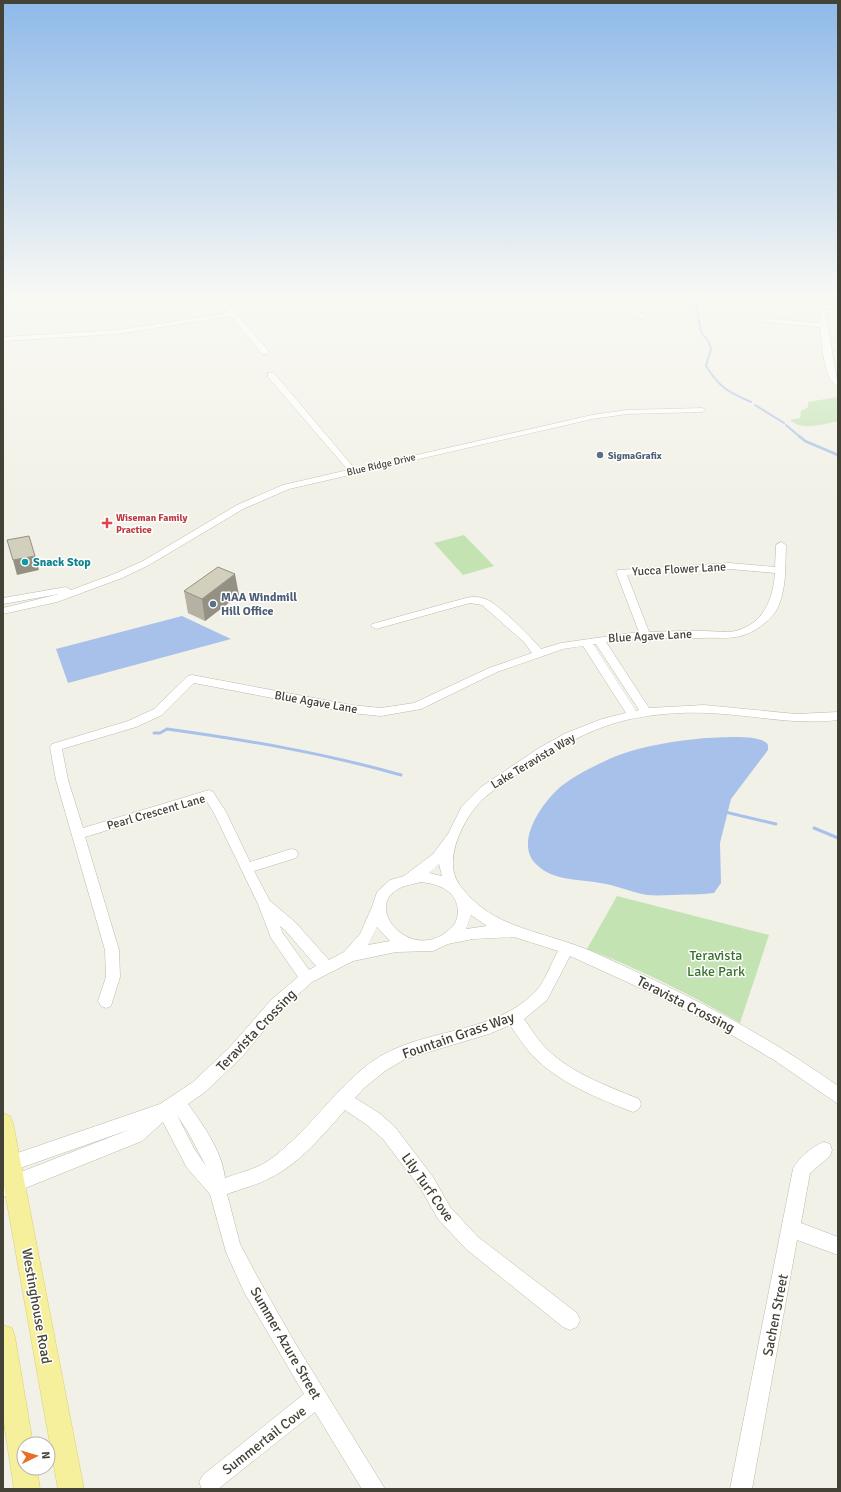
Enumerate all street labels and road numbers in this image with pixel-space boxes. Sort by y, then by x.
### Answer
street label: Blue Ridge Drive [346,451,417,479]
street label: Yucca Flower Lane [632,560,726,579]
street label: Blue Agave Lane [608,627,692,646]
street label: Blue Agave Lane [273,688,359,717]
street label: Lake Teravista Way [488,730,579,793]
street label: Pearl Crescent Lane [105,791,207,834]
street label: Teravista Crossing [634,972,738,1036]
street label: Teravista Crossing [213,986,300,1075]
street label: Fountain Grass Way [400,1008,517,1063]
street label: Lily Turf Cove [398,1150,457,1225]
street label: Westinghouse Road [18,1247,55,1365]
street label: Sachen Street [759,1273,792,1358]
street label: Summer Azure Street [246,1284,325,1403]
street label: Summertail Cove [219,1402,310,1478]

